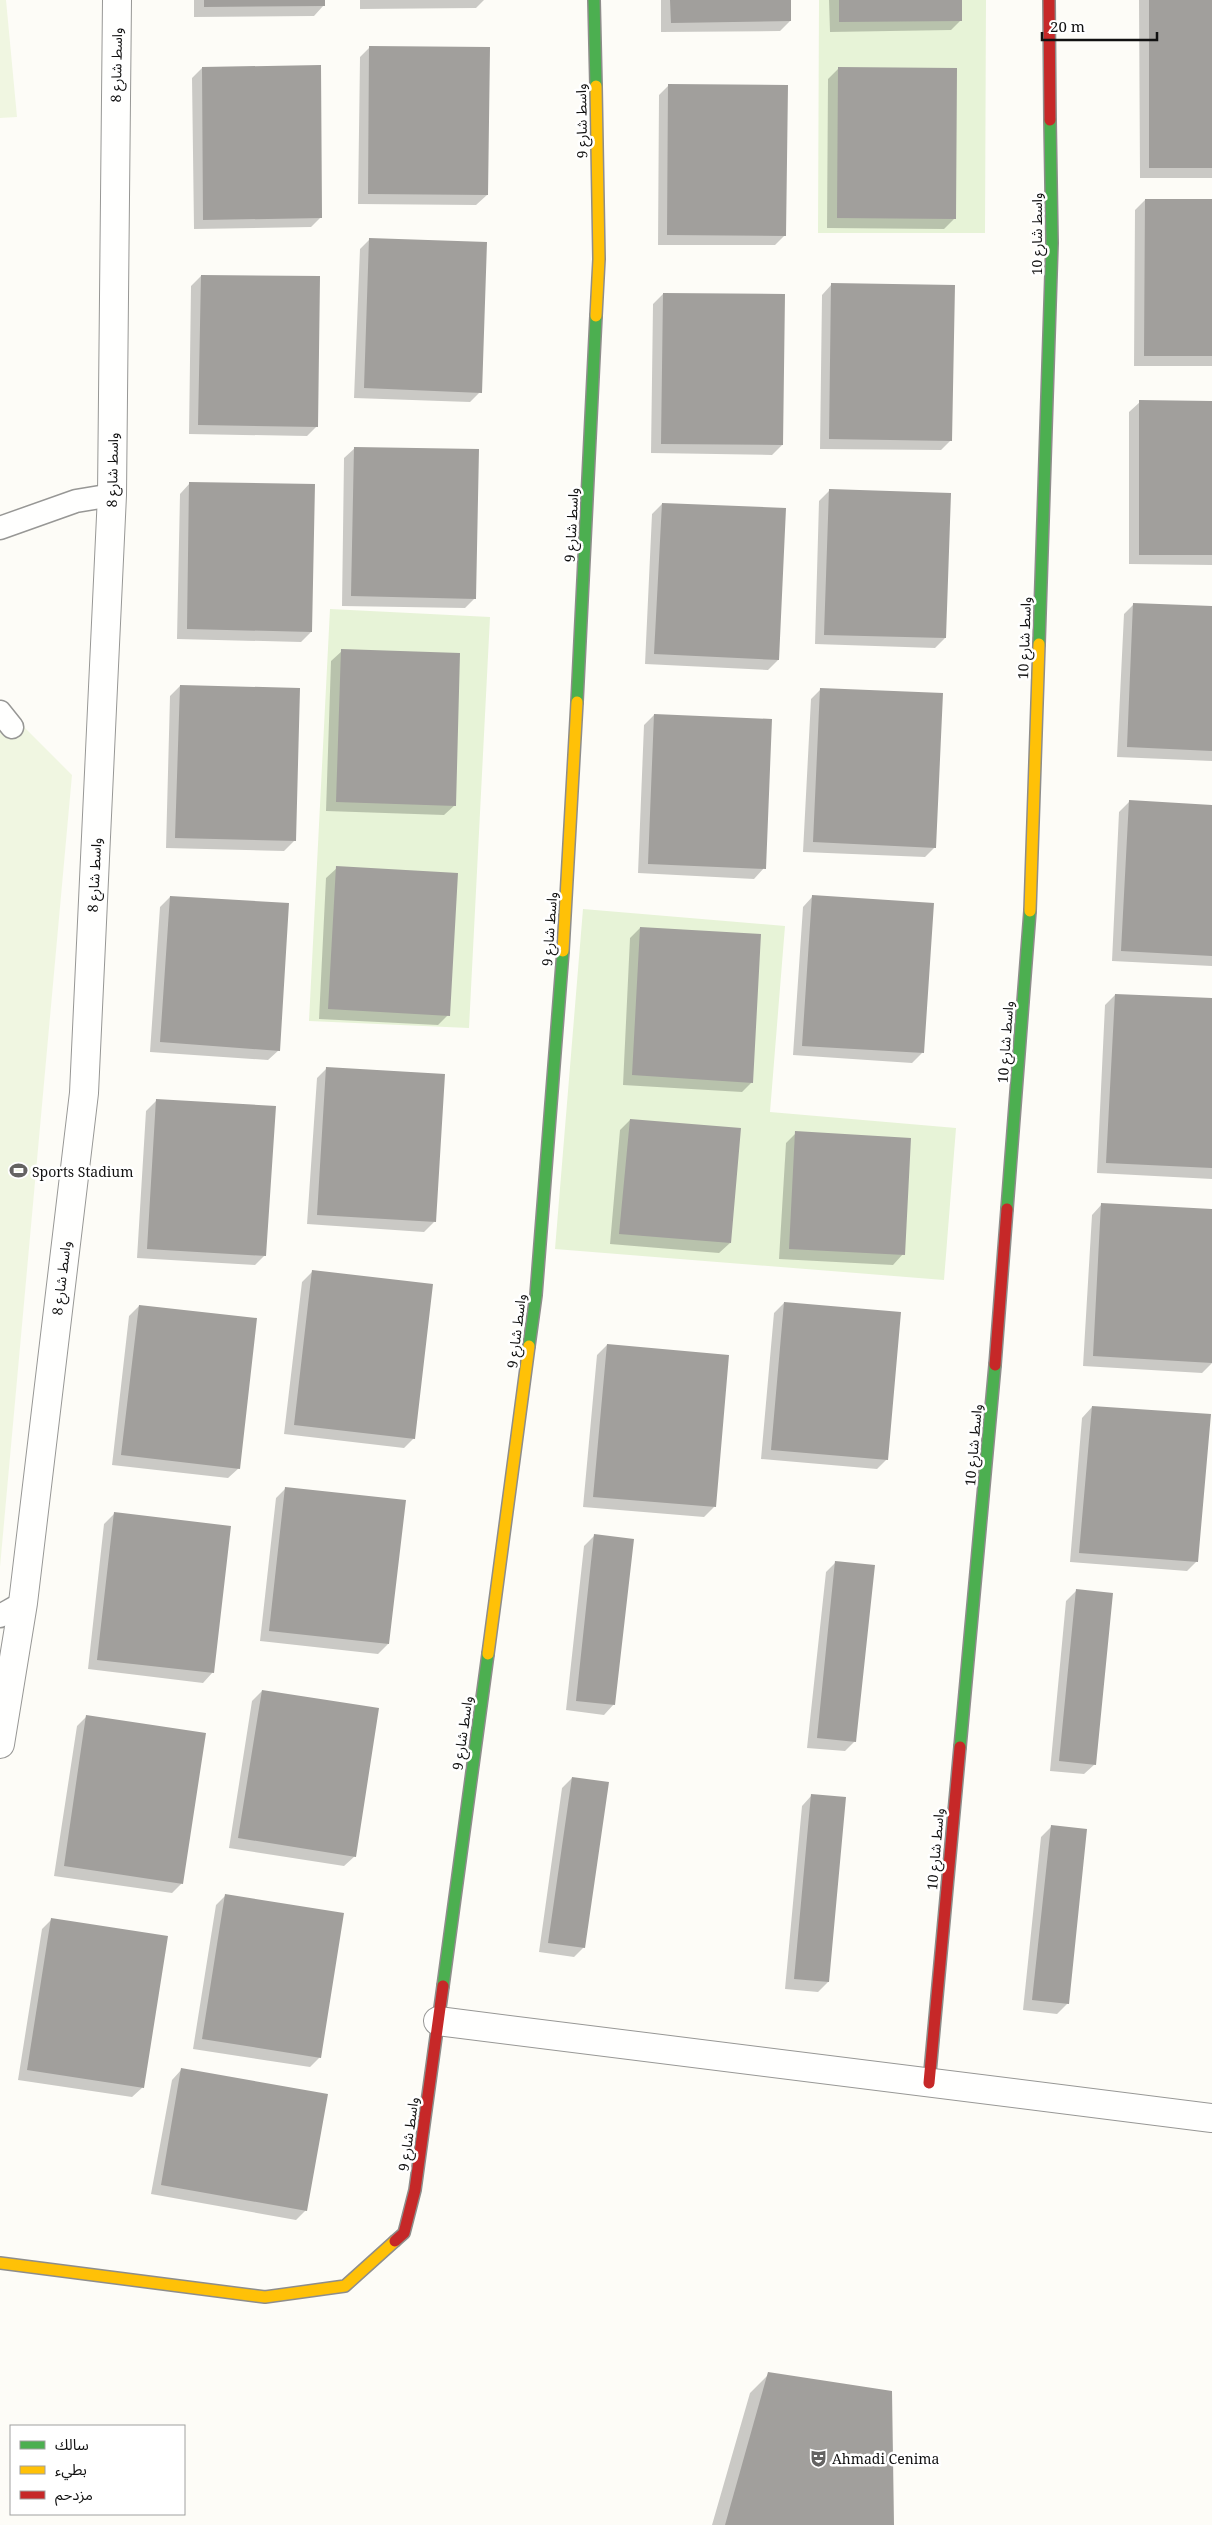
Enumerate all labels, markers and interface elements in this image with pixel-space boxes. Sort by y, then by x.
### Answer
scale bar [1042,10,1157,42]
text: 20 m [1050,16,1085,36]
street label: واسط شارع 8 [106,28,128,102]
street label: واسط شارع 9 [571,84,593,158]
street label: واسط شارع 10 [1027,193,1048,275]
street label: واسط شارع 8 [102,433,124,507]
street label: واسط شارع 9 [560,487,584,563]
street label: واسط شارع 10 [1013,596,1037,680]
street label: واسط شارع 8 [83,837,107,913]
street label: واسط شارع 9 [537,891,563,967]
street label: واسط شارع 10 [993,1000,1019,1084]
sports icon: Sports Stadium [8,1161,28,1181]
place label: Sports Stadium [32,1162,133,1181]
street label: واسط شارع 8 [47,1240,77,1316]
street label: واسط شارع 9 [502,1293,532,1369]
street label: واسط شارع 10 [960,1403,988,1487]
street label: واسط شارع 9 [447,1695,479,1772]
street label: واسط شارع 10 [922,1807,950,1891]
street label: واسط شارع 9 [393,2096,425,2173]
legend [10,2425,185,2515]
text: سالك [55,2434,89,2454]
theatre icon: Ahmadi Cenima [808,2448,828,2468]
place label: Ahmadi Cenima [832,2449,939,2468]
text: بطيء [55,2459,87,2481]
text: مزدحم [55,2484,93,2506]

